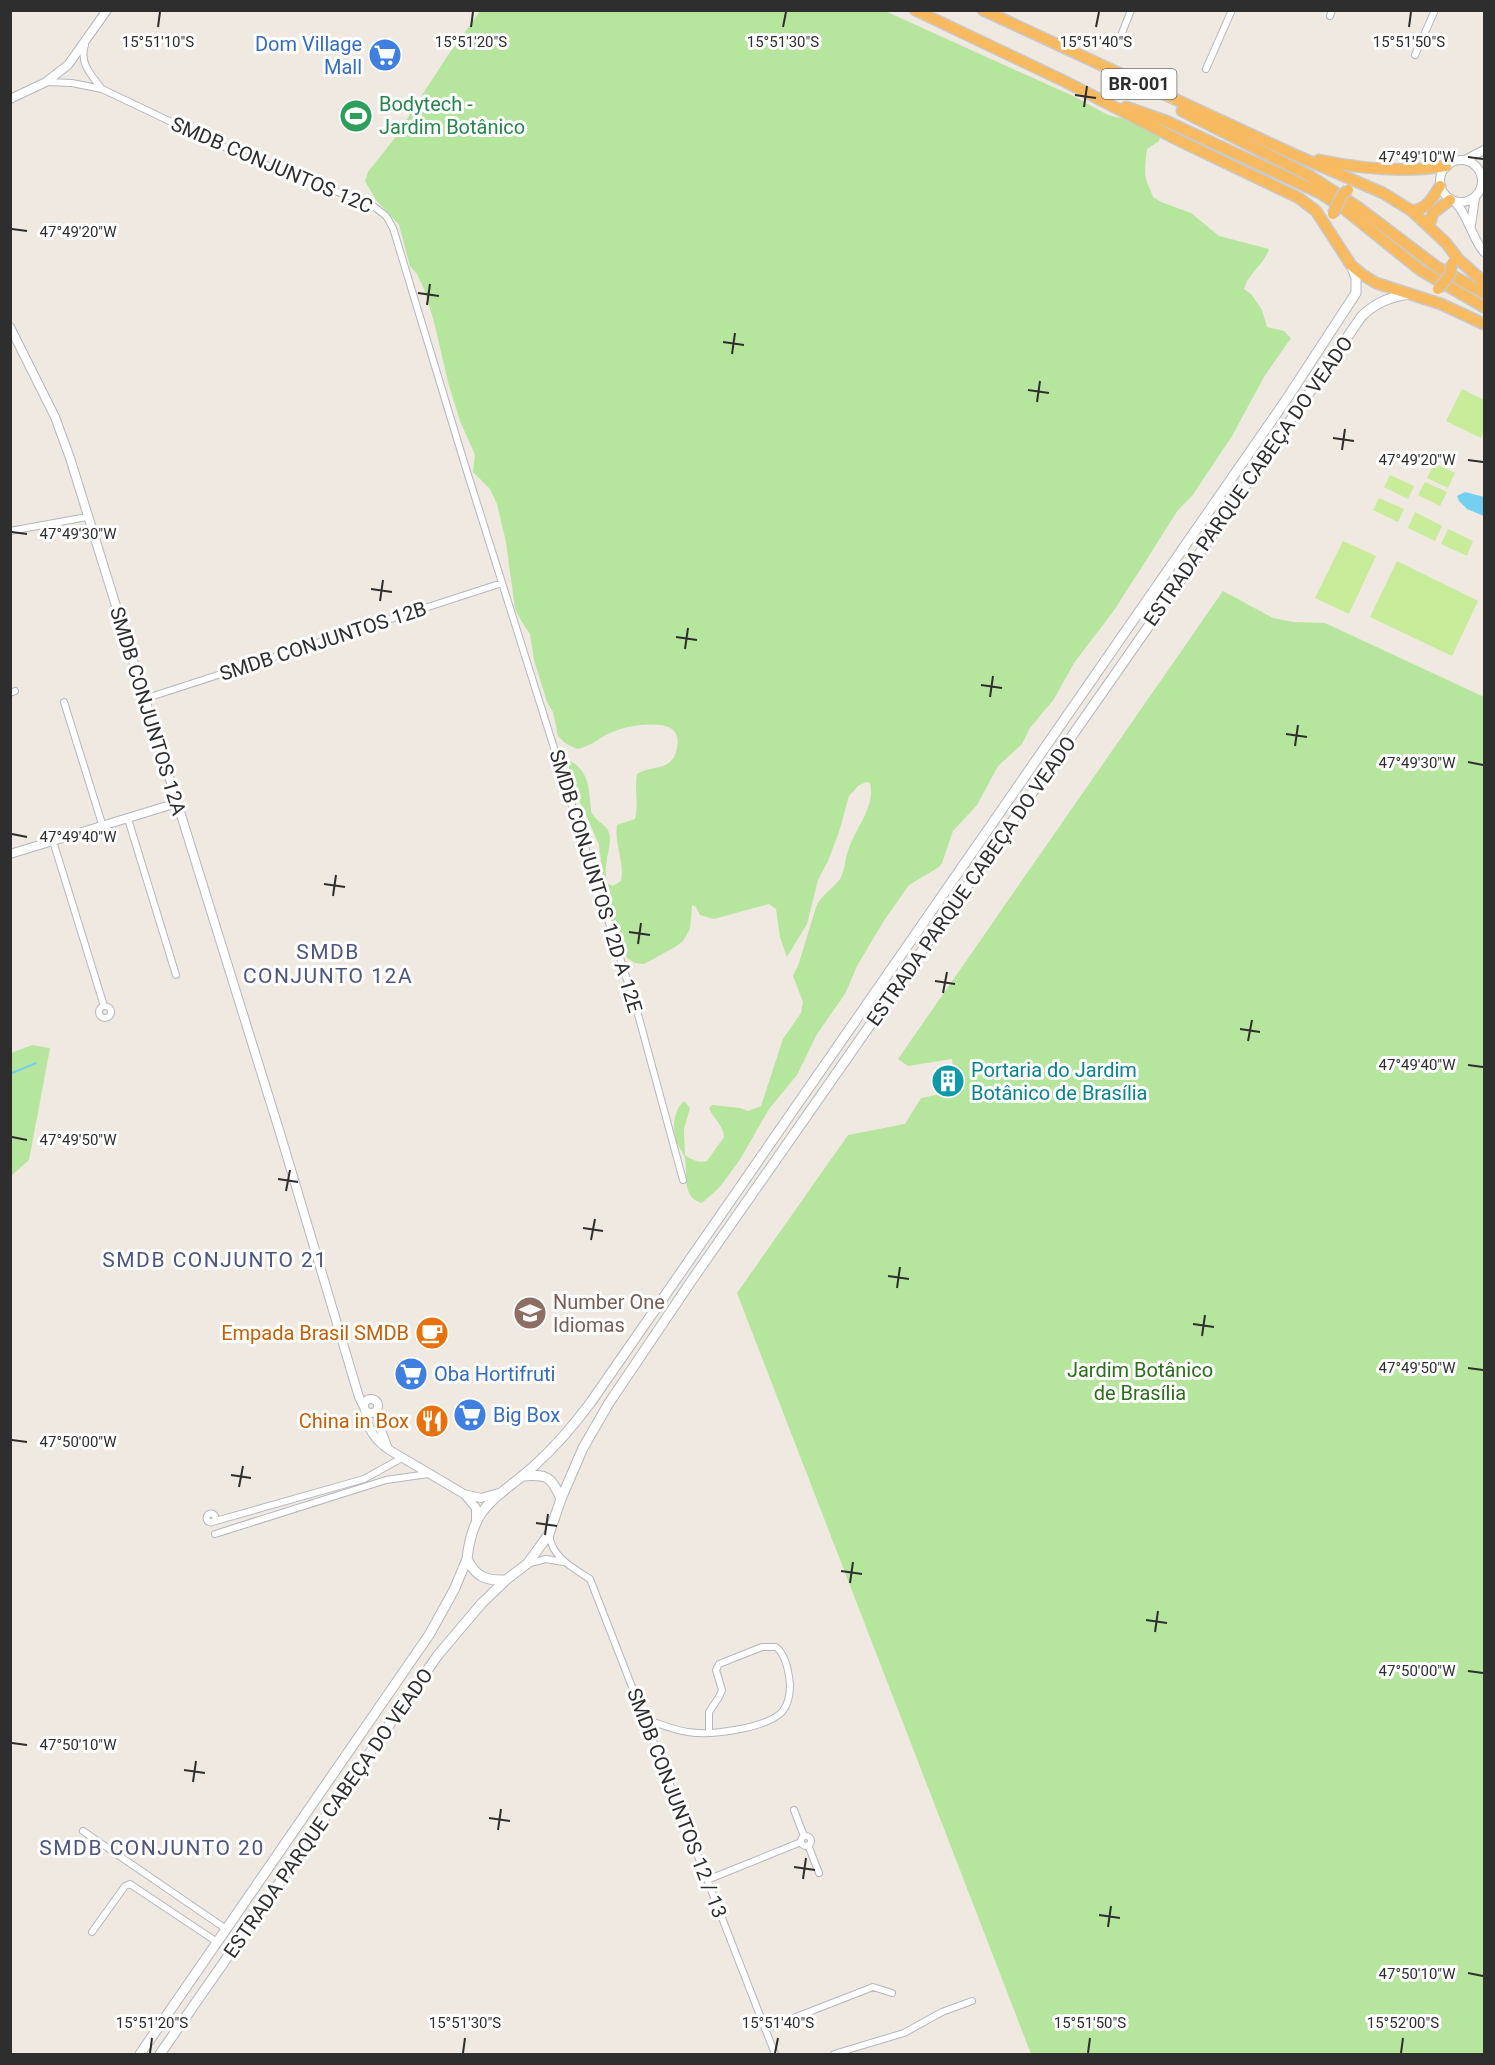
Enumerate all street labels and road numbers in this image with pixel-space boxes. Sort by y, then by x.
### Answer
road number: BR-001 [1102,69,1176,99]
street label: SMDB CONJUNTOS 12C [168,112,376,218]
street label: ESTRADA PARQUE CABEÇA DO VEADO [1138,332,1358,630]
street label: SMDB CONJUNTOS 12B [217,596,429,686]
street label: SMDB CONJUNTOS 12A [105,604,191,818]
street label: ESTRADA PARQUE CABEÇA DO VEADO [861,732,1081,1030]
street label: SMDB CONJUNTOS 12D A 12E [545,747,647,1015]
street label: ESTRADA PARQUE CABEÇA DO VEADO [218,1664,438,1962]
street label: SMDB CONJUNTOS 12 / 13 [622,1685,732,1921]

